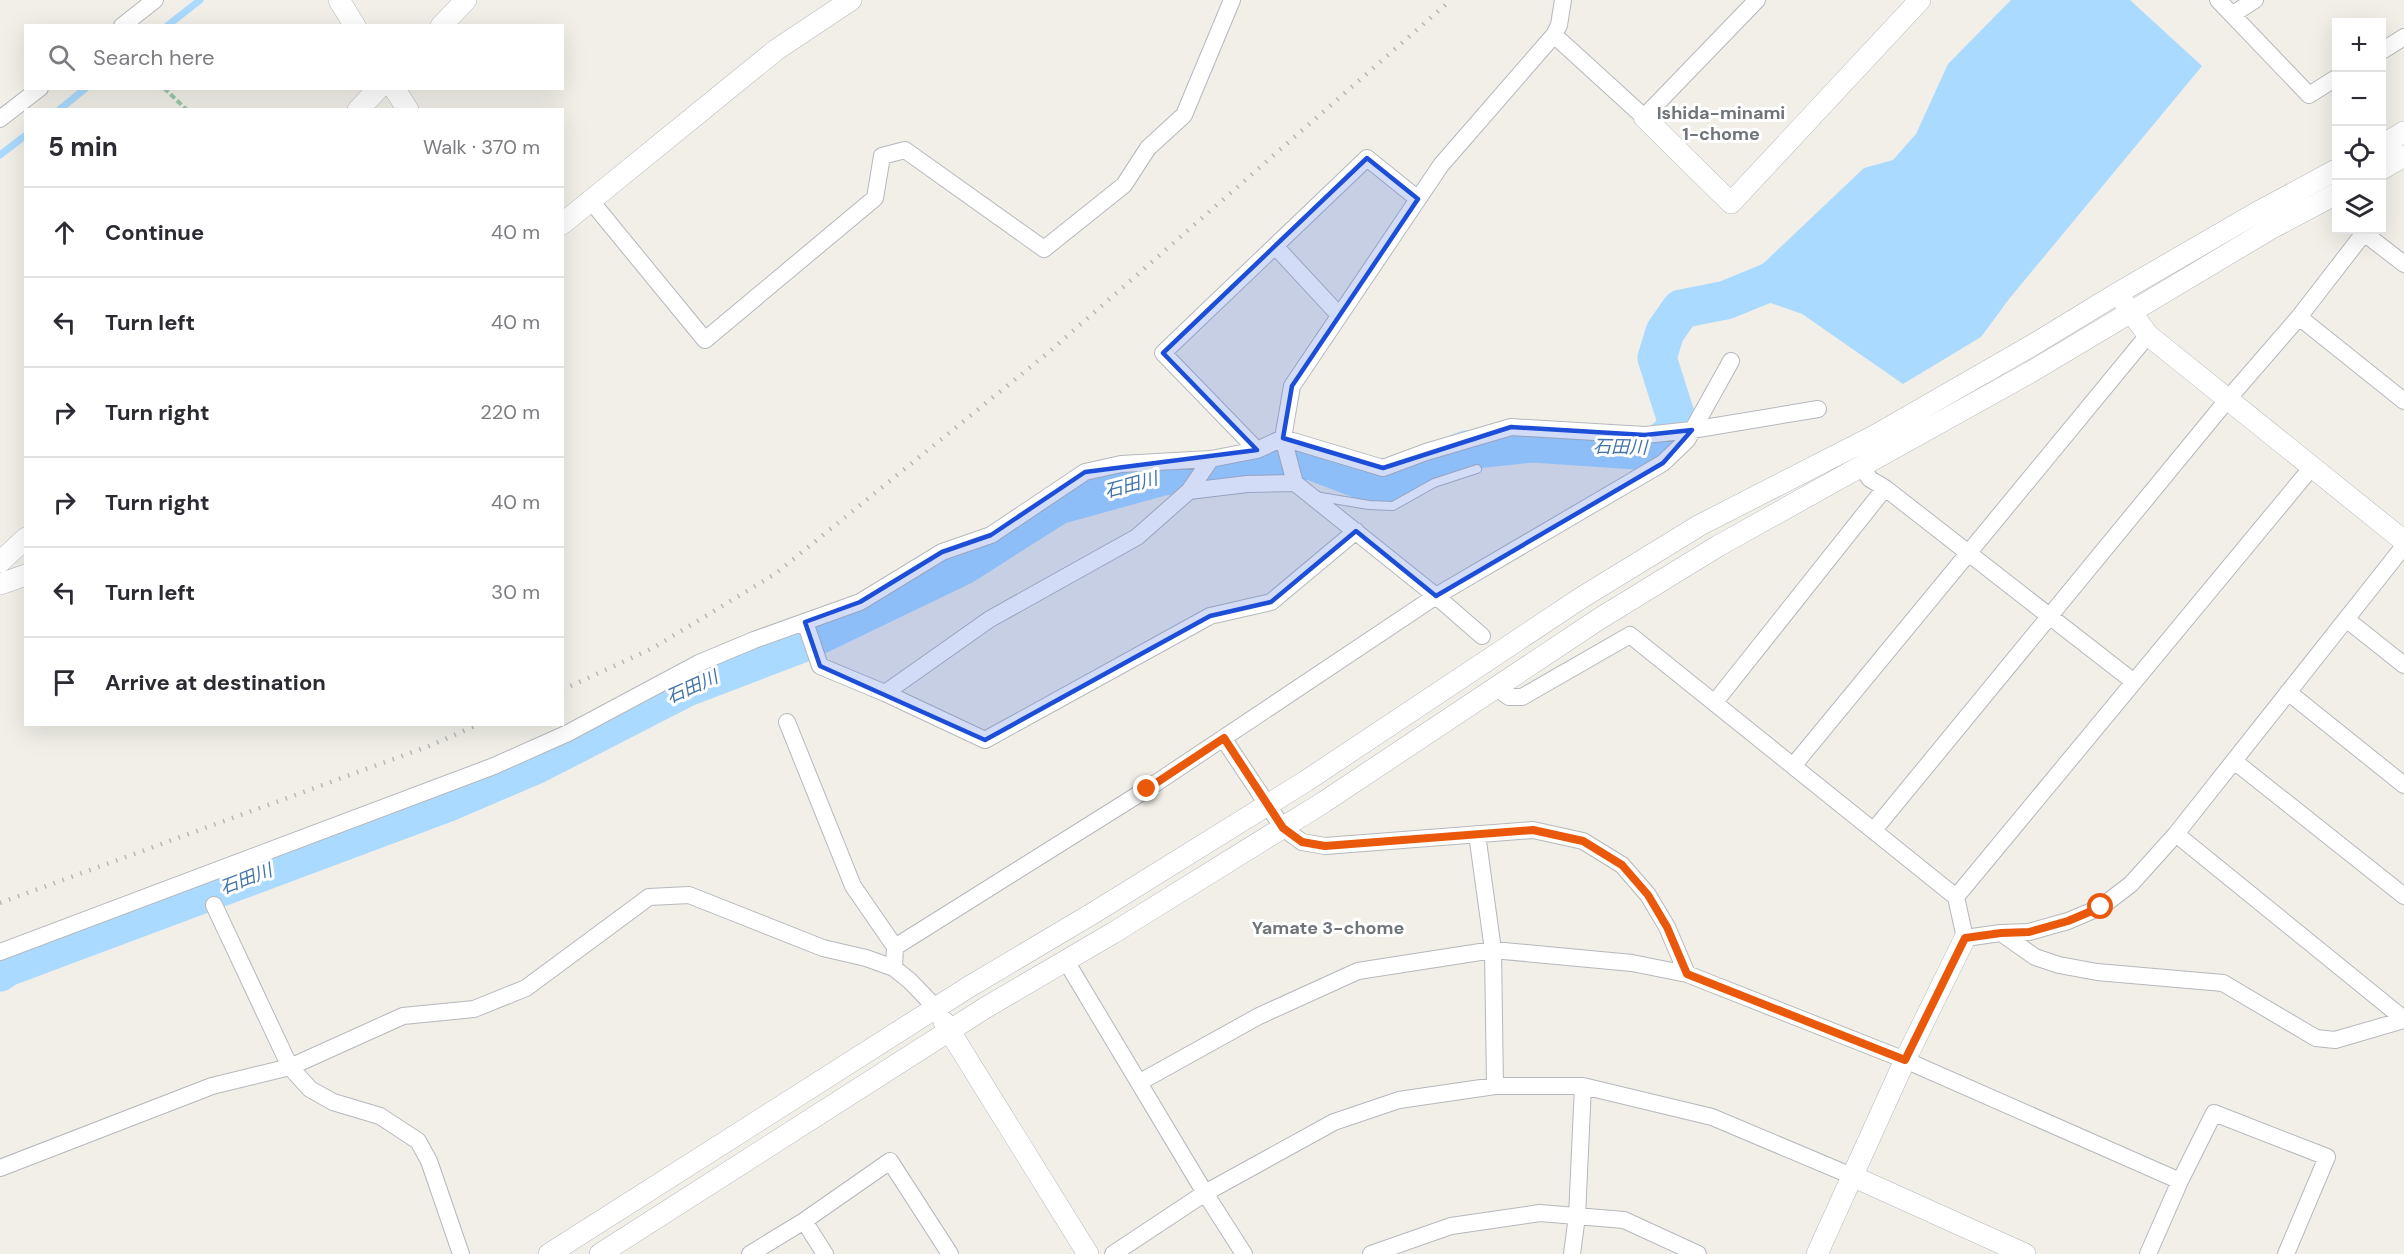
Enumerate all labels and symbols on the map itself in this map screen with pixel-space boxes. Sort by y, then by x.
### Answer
district label: Ishida-minami 1-chome [1657,101,1785,146]
water label: 石田川 [1593,435,1649,460]
water label: 石田川 [1102,466,1162,504]
water label: 石田川 [662,664,723,709]
route end [1133,775,1159,801]
water label: 石田川 [216,857,277,900]
route start [2087,893,2113,919]
district label: Yamate 3-chome [1252,916,1404,940]

